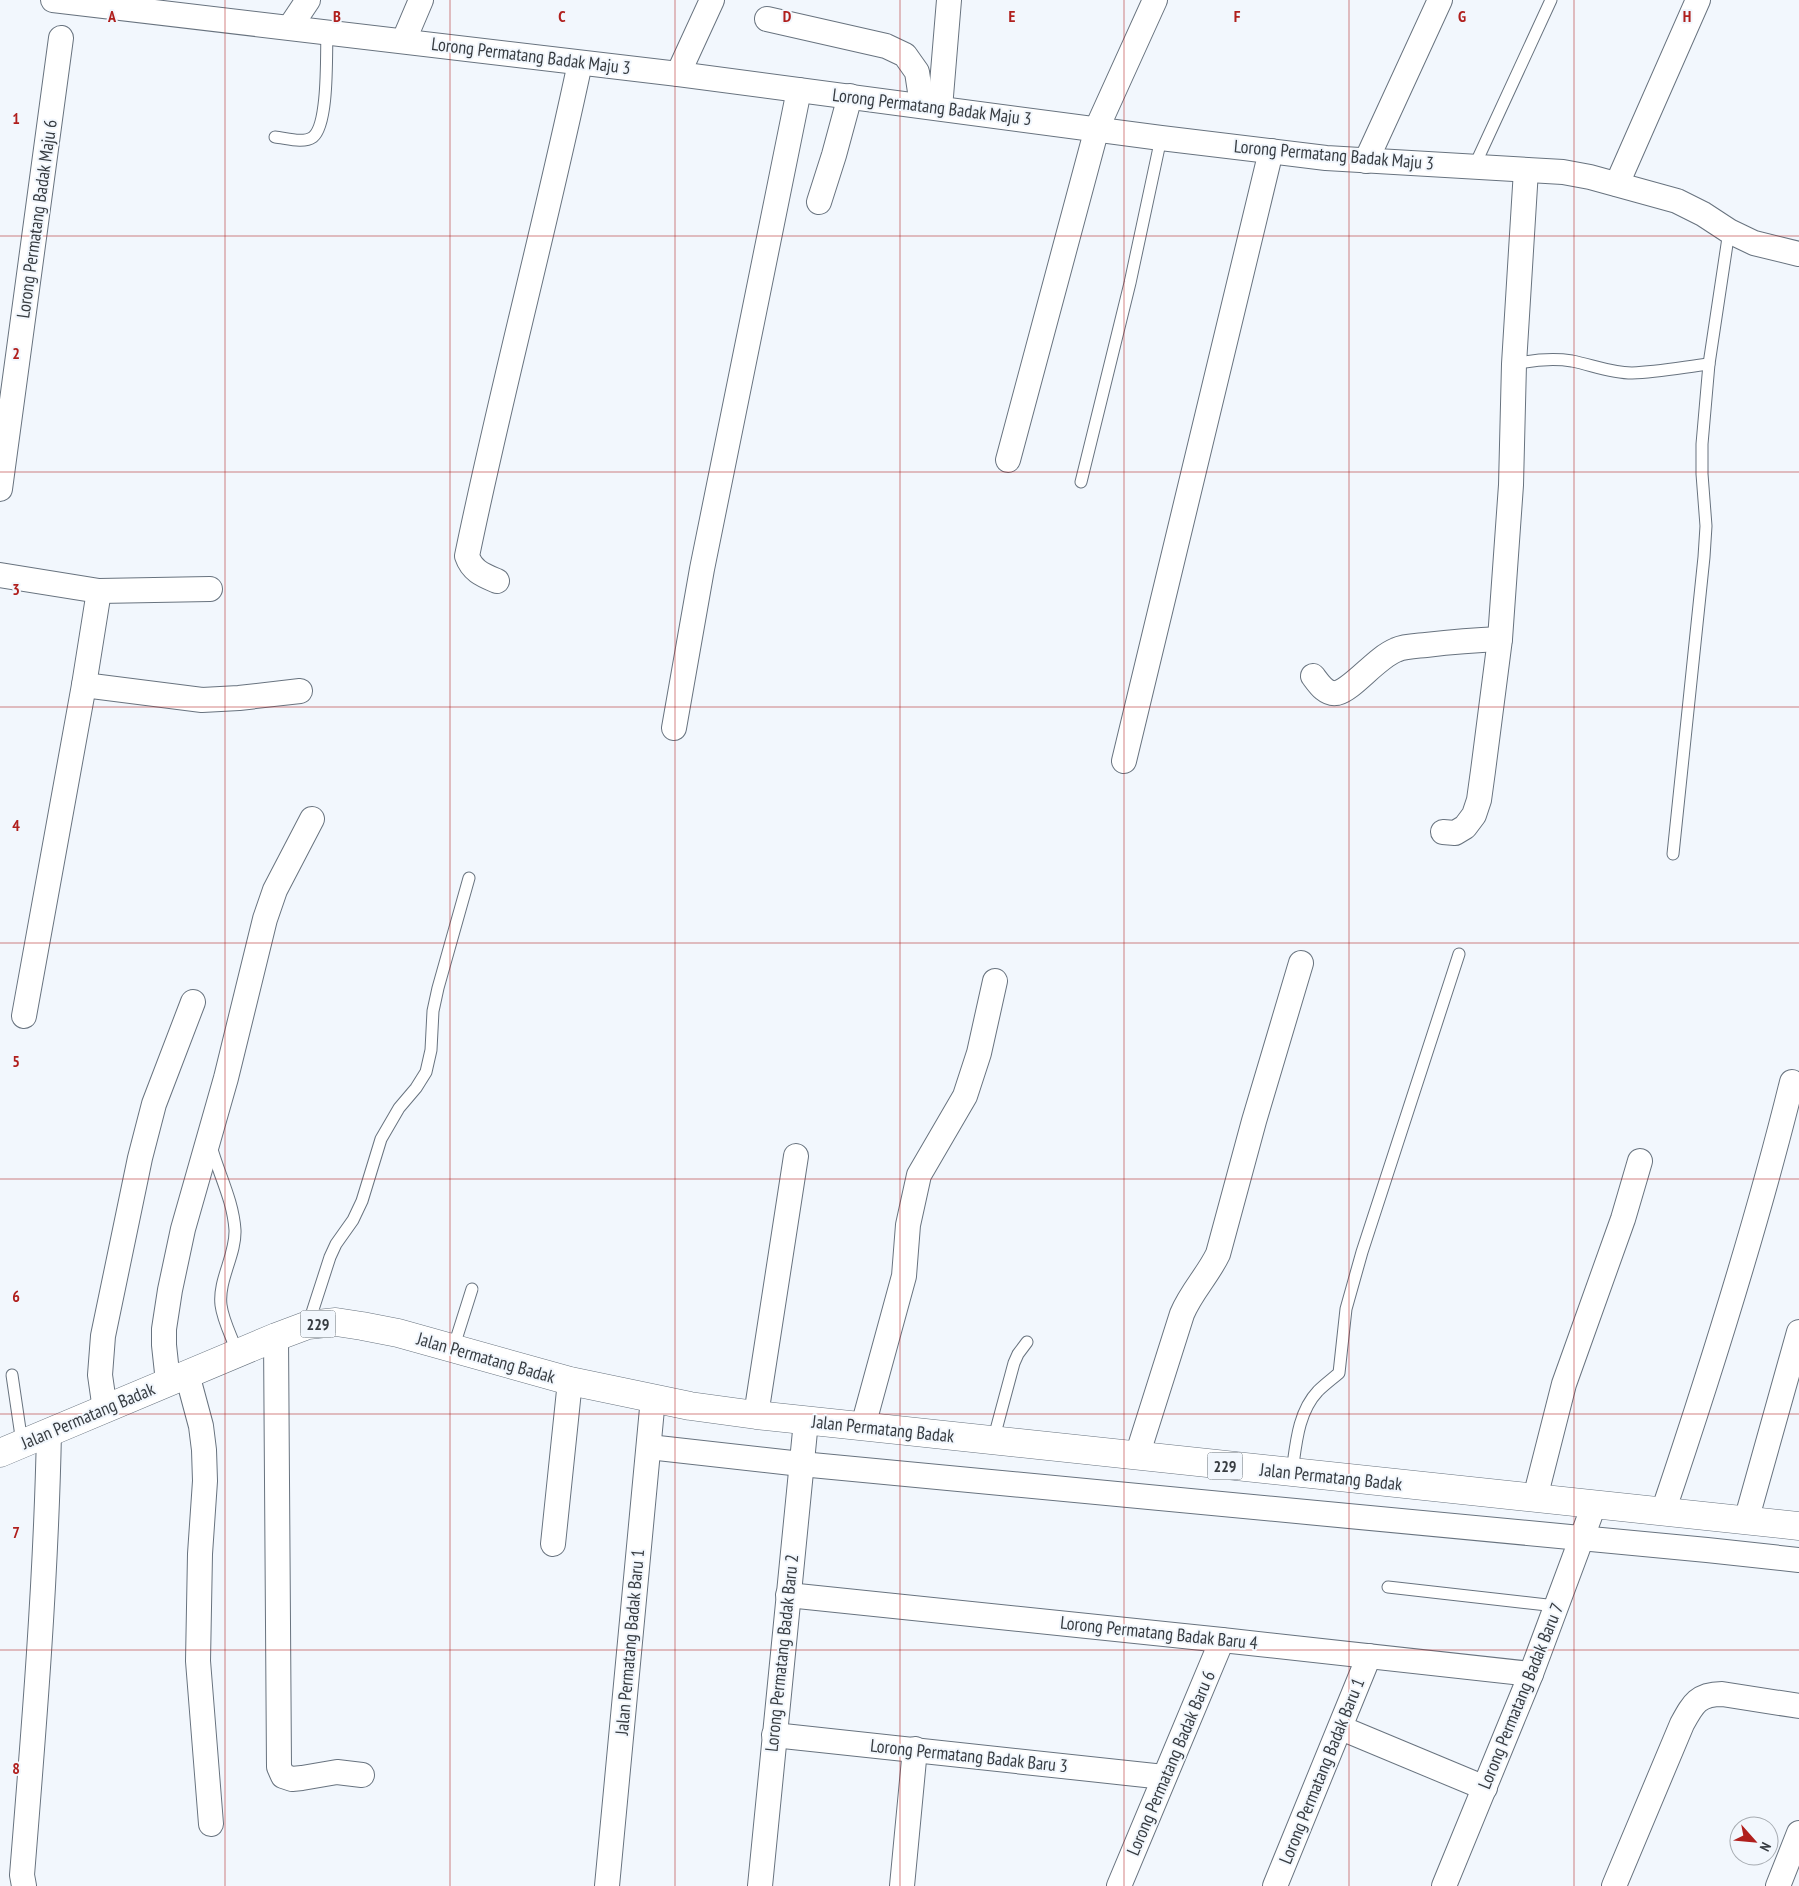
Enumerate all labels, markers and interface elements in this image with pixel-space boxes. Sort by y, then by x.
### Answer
text: A [107,6,117,26]
text: B [333,6,341,26]
text: C [558,6,566,26]
text: D [783,6,792,26]
text: E [1009,6,1016,26]
text: F [1234,6,1241,26]
text: G [1458,6,1466,26]
text: H [1683,6,1691,26]
street label: Lorong Permatang Badak Maju 3 [430,32,632,79]
street label: Lorong Permatang Badak Maju 3 [831,83,1033,130]
text: 1 [12,108,20,128]
street label: Lorong Permatang Badak Maju 6 [11,118,62,320]
street label: Lorong Permatang Badak Maju 3 [1233,134,1435,175]
text: 2 [12,343,20,363]
text: 3 [12,579,20,599]
text: 4 [12,815,20,835]
text: 5 [12,1051,20,1071]
text: 6 [12,1286,20,1306]
road number: 229 [300,1310,336,1338]
street label: Jalan Permatang Badak [413,1327,558,1388]
street label: Jalan Permatang Badak [17,1377,158,1454]
street label: Jalan Permatang Badak [810,1409,955,1447]
road number: 229 [1208,1452,1242,1480]
street label: Jalan Permatang Badak [1258,1457,1403,1495]
text: 7 [12,1522,20,1542]
street label: Jalan Permatang Badak Baru 1 [610,1548,649,1737]
street label: Lorong Permatang Badak Baru 2 [760,1553,803,1753]
street label: Lorong Permatang Badak Baru 7 [1473,1599,1568,1792]
street label: Lorong Permatang Badak Baru 4 [1059,1611,1259,1654]
street label: Lorong Permatang Badak Baru 6 [1121,1667,1220,1859]
street label: Lorong Permatang Badak Baru 1 [1274,1674,1369,1867]
street label: Lorong Permatang Badak Baru 3 [869,1734,1069,1777]
text: 8 [12,1758,20,1778]
north arrow [1729,1816,1779,1866]
text: N [1756,1839,1775,1854]

